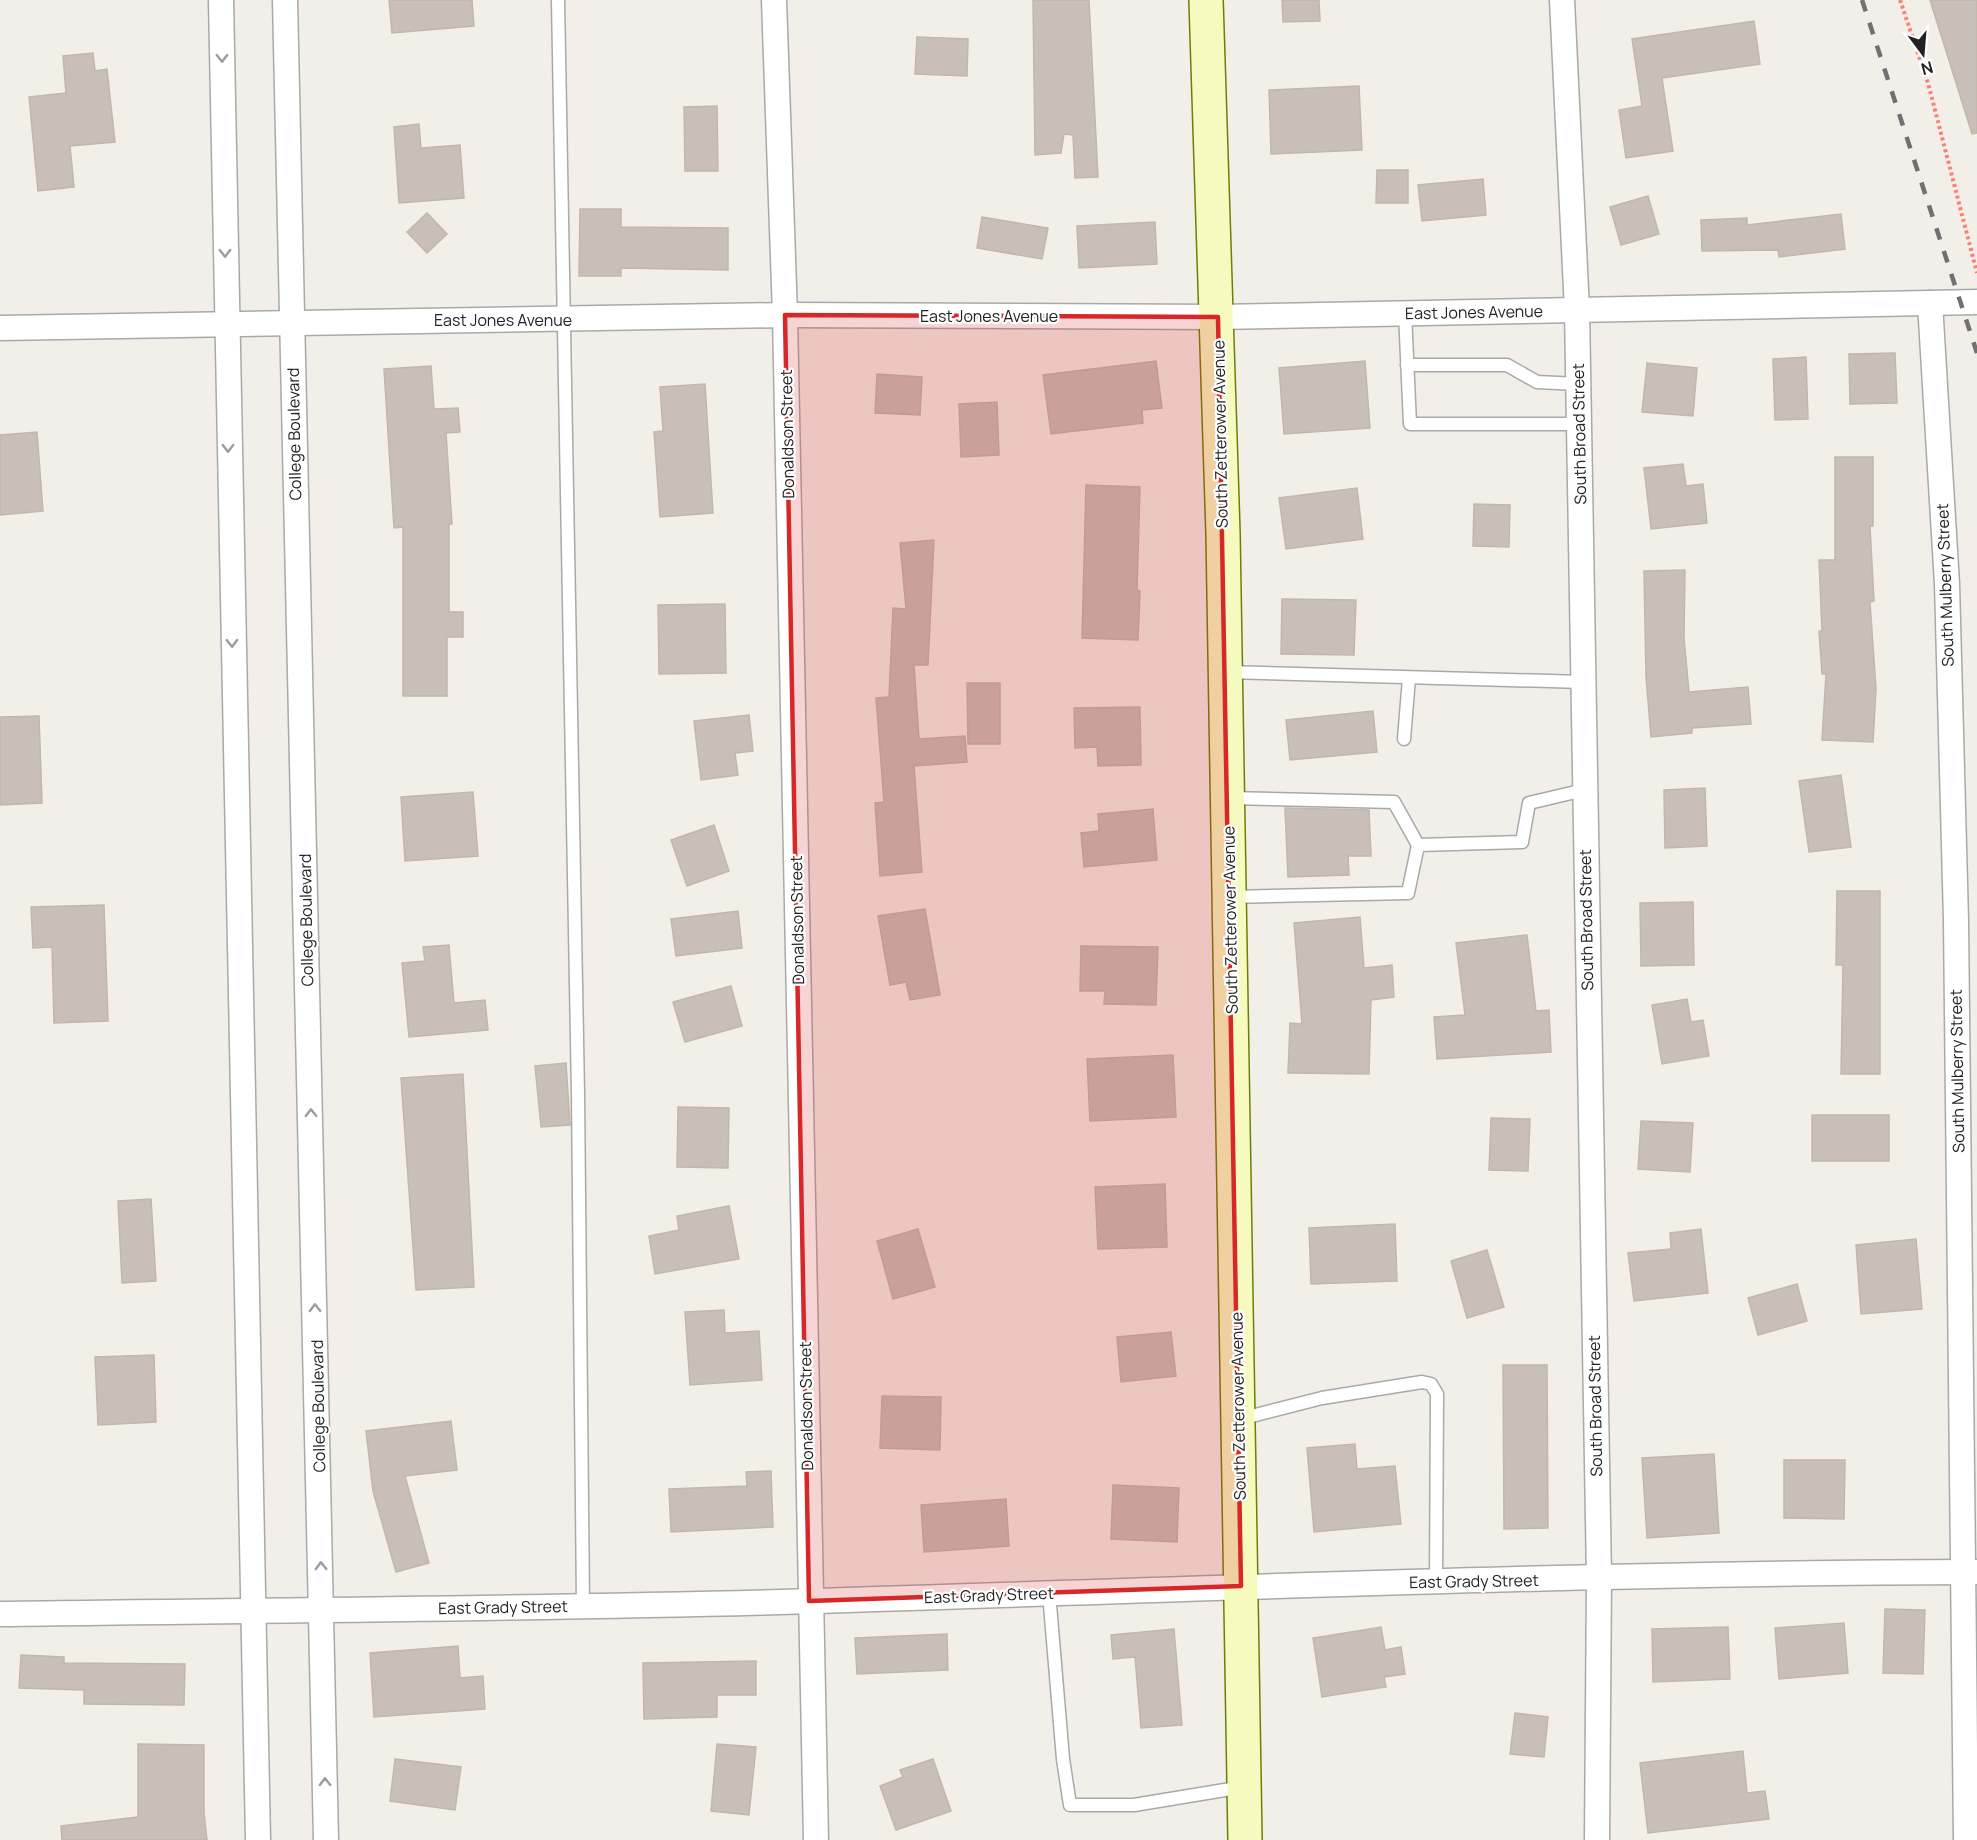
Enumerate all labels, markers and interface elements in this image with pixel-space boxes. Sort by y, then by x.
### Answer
north arrow [1893,24,1953,84]
one-way arrow [216,54,228,63]
text: N [1919,56,1936,81]
one-way arrow [219,249,231,258]
street label: East Jones Avenue [1405,300,1543,324]
street label: East Jones Avenue [920,305,1058,327]
street label: East Jones Avenue [434,309,572,331]
street label: South Zetterower Avenue [1207,340,1233,528]
street label: South Broad Street [1567,363,1591,505]
street label: College Boulevard [282,367,306,501]
street label: Donaldson Street [775,369,799,499]
one-way arrow [222,444,235,453]
street label: South Mulberry Street [1931,503,1959,667]
one-way arrow [226,639,239,648]
street label: South Zetterower Avenue [1217,826,1243,1014]
street label: South Broad Street [1574,849,1598,991]
street label: College Boulevard [294,853,318,987]
street label: Donaldson Street [785,855,809,985]
street label: South Mulberry Street [1945,989,1969,1153]
one-way arrow [304,1108,317,1117]
one-way arrow [309,1303,322,1312]
street label: South Zetterower Avenue [1225,1312,1251,1500]
street label: South Broad Street [1583,1335,1607,1477]
street label: College Boulevard [306,1339,330,1473]
street label: Donaldson Street [794,1341,818,1471]
one-way arrow [315,1561,328,1570]
street label: East Grady Street [1409,1569,1539,1593]
street label: East Grady Street [924,1582,1054,1608]
street label: East Grady Street [438,1595,568,1619]
one-way arrow [319,1777,331,1786]

